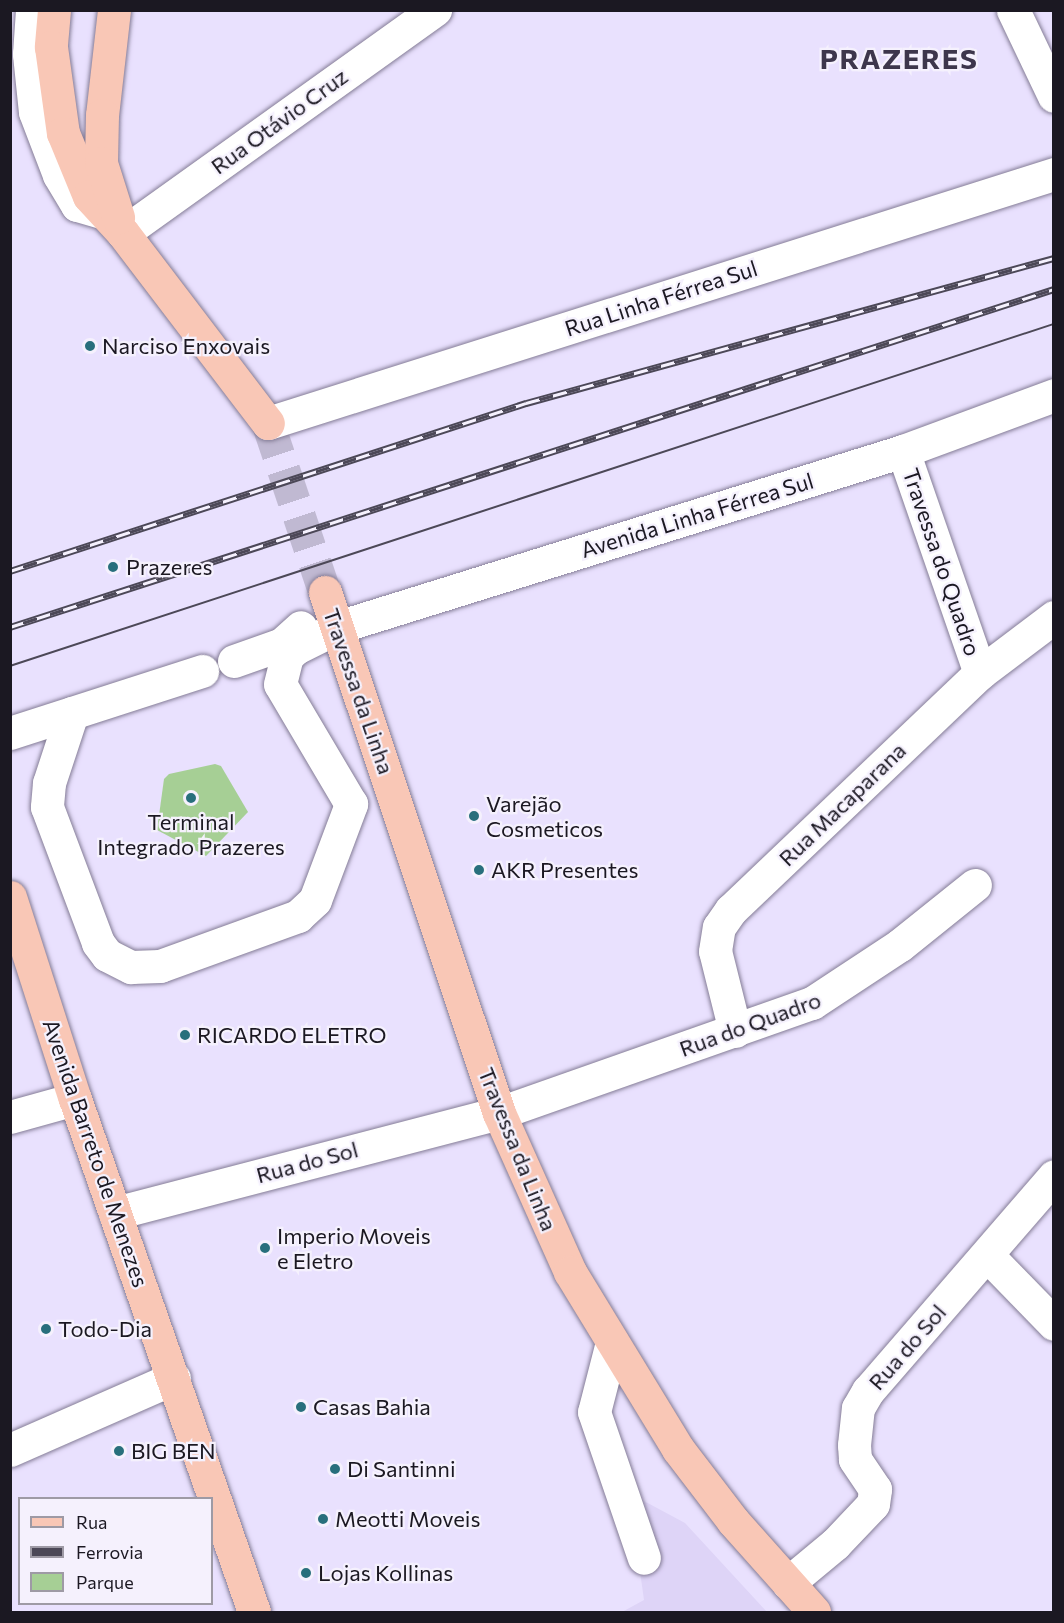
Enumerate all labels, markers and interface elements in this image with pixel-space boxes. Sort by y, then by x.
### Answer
district label: PRAZERES [820,41,978,75]
street label: Rua Otávio Cruz [206,63,352,179]
street label: Rua Linha Férrea Sul [561,254,761,342]
place label: Narciso Enxovais [102,333,270,359]
marker: Narciso Enxovais [83,339,97,353]
street label: Travessa do Quadro [898,465,986,659]
street label: Avenida Linha Férrea Sul [578,467,816,563]
place label: Prazeres [126,554,212,580]
marker: Prazeres [104,558,122,576]
street label: Travessa da Linha [318,605,400,777]
street label: Rua Macaparana [773,737,911,871]
place label: Varejão Cosmeticos [486,790,603,842]
marker: Terminal Integrado Prazeres [184,791,198,805]
place label: Terminal Integrado Prazeres [97,808,285,860]
marker: Varejão Cosmeticos [467,809,481,823]
place label: AKR Presentes [491,857,638,883]
marker: AKR Presentes [472,863,486,877]
street label: Rua do Quadro [676,986,824,1062]
street label: Avenida Barreto de Menezes [38,1015,154,1291]
place label: RICARDO ELETRO [197,1022,386,1048]
marker: RICARDO ELETRO [178,1028,192,1042]
street label: Travessa da Linha [473,1064,563,1234]
street label: Rua do Sol [253,1136,361,1188]
place label: Imperio Moveis e Eletro [277,1222,431,1274]
marker: Imperio Moveis e Eletro [258,1241,272,1255]
street label: Rua do Sol [863,1299,951,1395]
place label: Todo-Dia [58,1316,152,1342]
marker: Todo-Dia [39,1322,53,1336]
place label: Casas Bahia [313,1394,431,1420]
marker: Casas Bahia [294,1400,308,1414]
place label: BIG BEN [131,1438,216,1464]
marker: BIG BEN [112,1444,126,1458]
place label: Di Santinni [347,1456,456,1482]
marker: Di Santinni [328,1462,342,1476]
legend [18,1497,213,1605]
place label: Meotti Moveis [335,1506,480,1532]
text: Rua [76,1511,107,1533]
marker: Meotti Moveis [316,1512,330,1526]
text: Ferrovia [76,1541,143,1563]
place label: Lojas Kollinas [318,1560,453,1586]
marker: Lojas Kollinas [299,1566,313,1580]
text: Parque [76,1571,134,1593]

